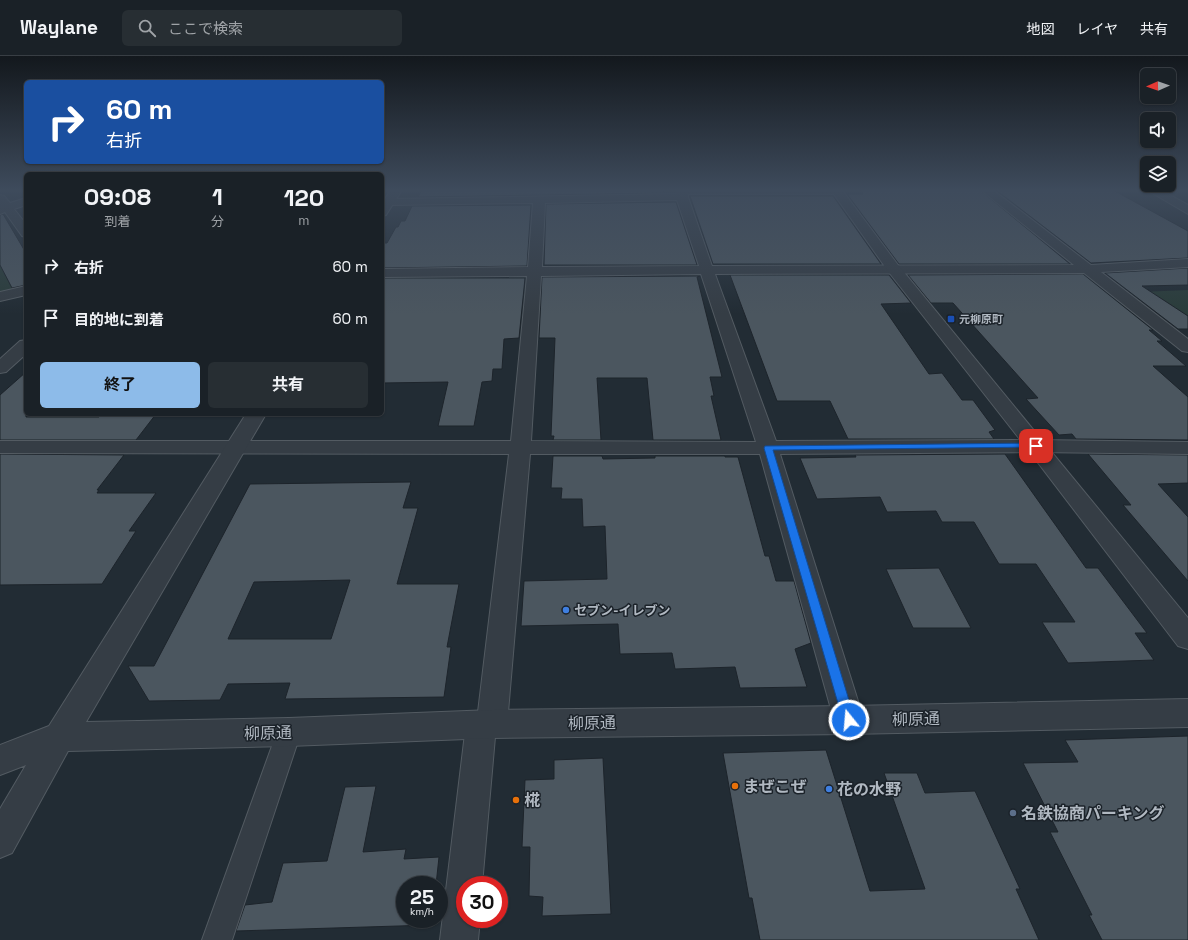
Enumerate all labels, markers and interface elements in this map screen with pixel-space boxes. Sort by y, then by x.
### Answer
search box [122,10,402,46]
text: Waylane [20,15,98,40]
icon: search [136,17,158,39]
text: ここで検索 [168,19,243,38]
text: 地図 [1026,20,1054,38]
text: レイヤ [1076,20,1118,38]
text: 共有 [1140,20,1168,38]
north arrow [1140,68,1176,104]
map controls [1140,68,1176,192]
text: 60 m [106,91,172,127]
icon: right [40,96,92,148]
button: sound [1140,112,1176,148]
text: 右折 [106,129,142,152]
button: layers [1140,156,1176,192]
text: 09:08 [84,181,151,212]
text: 1 [212,181,223,212]
text: 120 [284,182,324,213]
text: m [298,212,310,229]
text: 到着 [104,213,130,230]
text: 分 [211,213,224,230]
icon: right [40,255,62,277]
text: 60 m [332,257,368,276]
text: 右折 [74,258,104,277]
icon: arrive [40,307,62,329]
text: 60 m [332,309,368,328]
text: 目的地に到着 [74,310,164,329]
place label: 元柳原町 [959,312,1003,326]
marker: 元柳原町 [946,314,956,324]
button: 終了 [40,362,200,408]
button: 共有 [208,362,368,408]
pin [1019,429,1053,463]
icon: arrive [1025,435,1047,457]
place label: セブン-イレブン [574,602,671,619]
marker: セブン-イレブン [561,605,571,615]
position arrow [828,699,870,741]
street label: 柳原通 [892,708,940,730]
street label: 柳原通 [568,712,616,734]
street label: 柳原通 [244,722,292,744]
place label: まぜこぜ [743,776,807,797]
place label: 花の水野 [837,779,901,800]
marker: まぜこぜ [730,781,740,791]
marker: 花の水野 [824,784,834,794]
place label: 椛 [524,790,540,811]
marker: 椛 [511,795,521,805]
place label: 名鉄協商パーキング [1021,803,1165,824]
marker: 名鉄協商パーキング [1008,808,1018,818]
speed limit sign: 30 [456,876,508,928]
text: 25 [410,884,434,910]
text: km/h [410,905,434,918]

